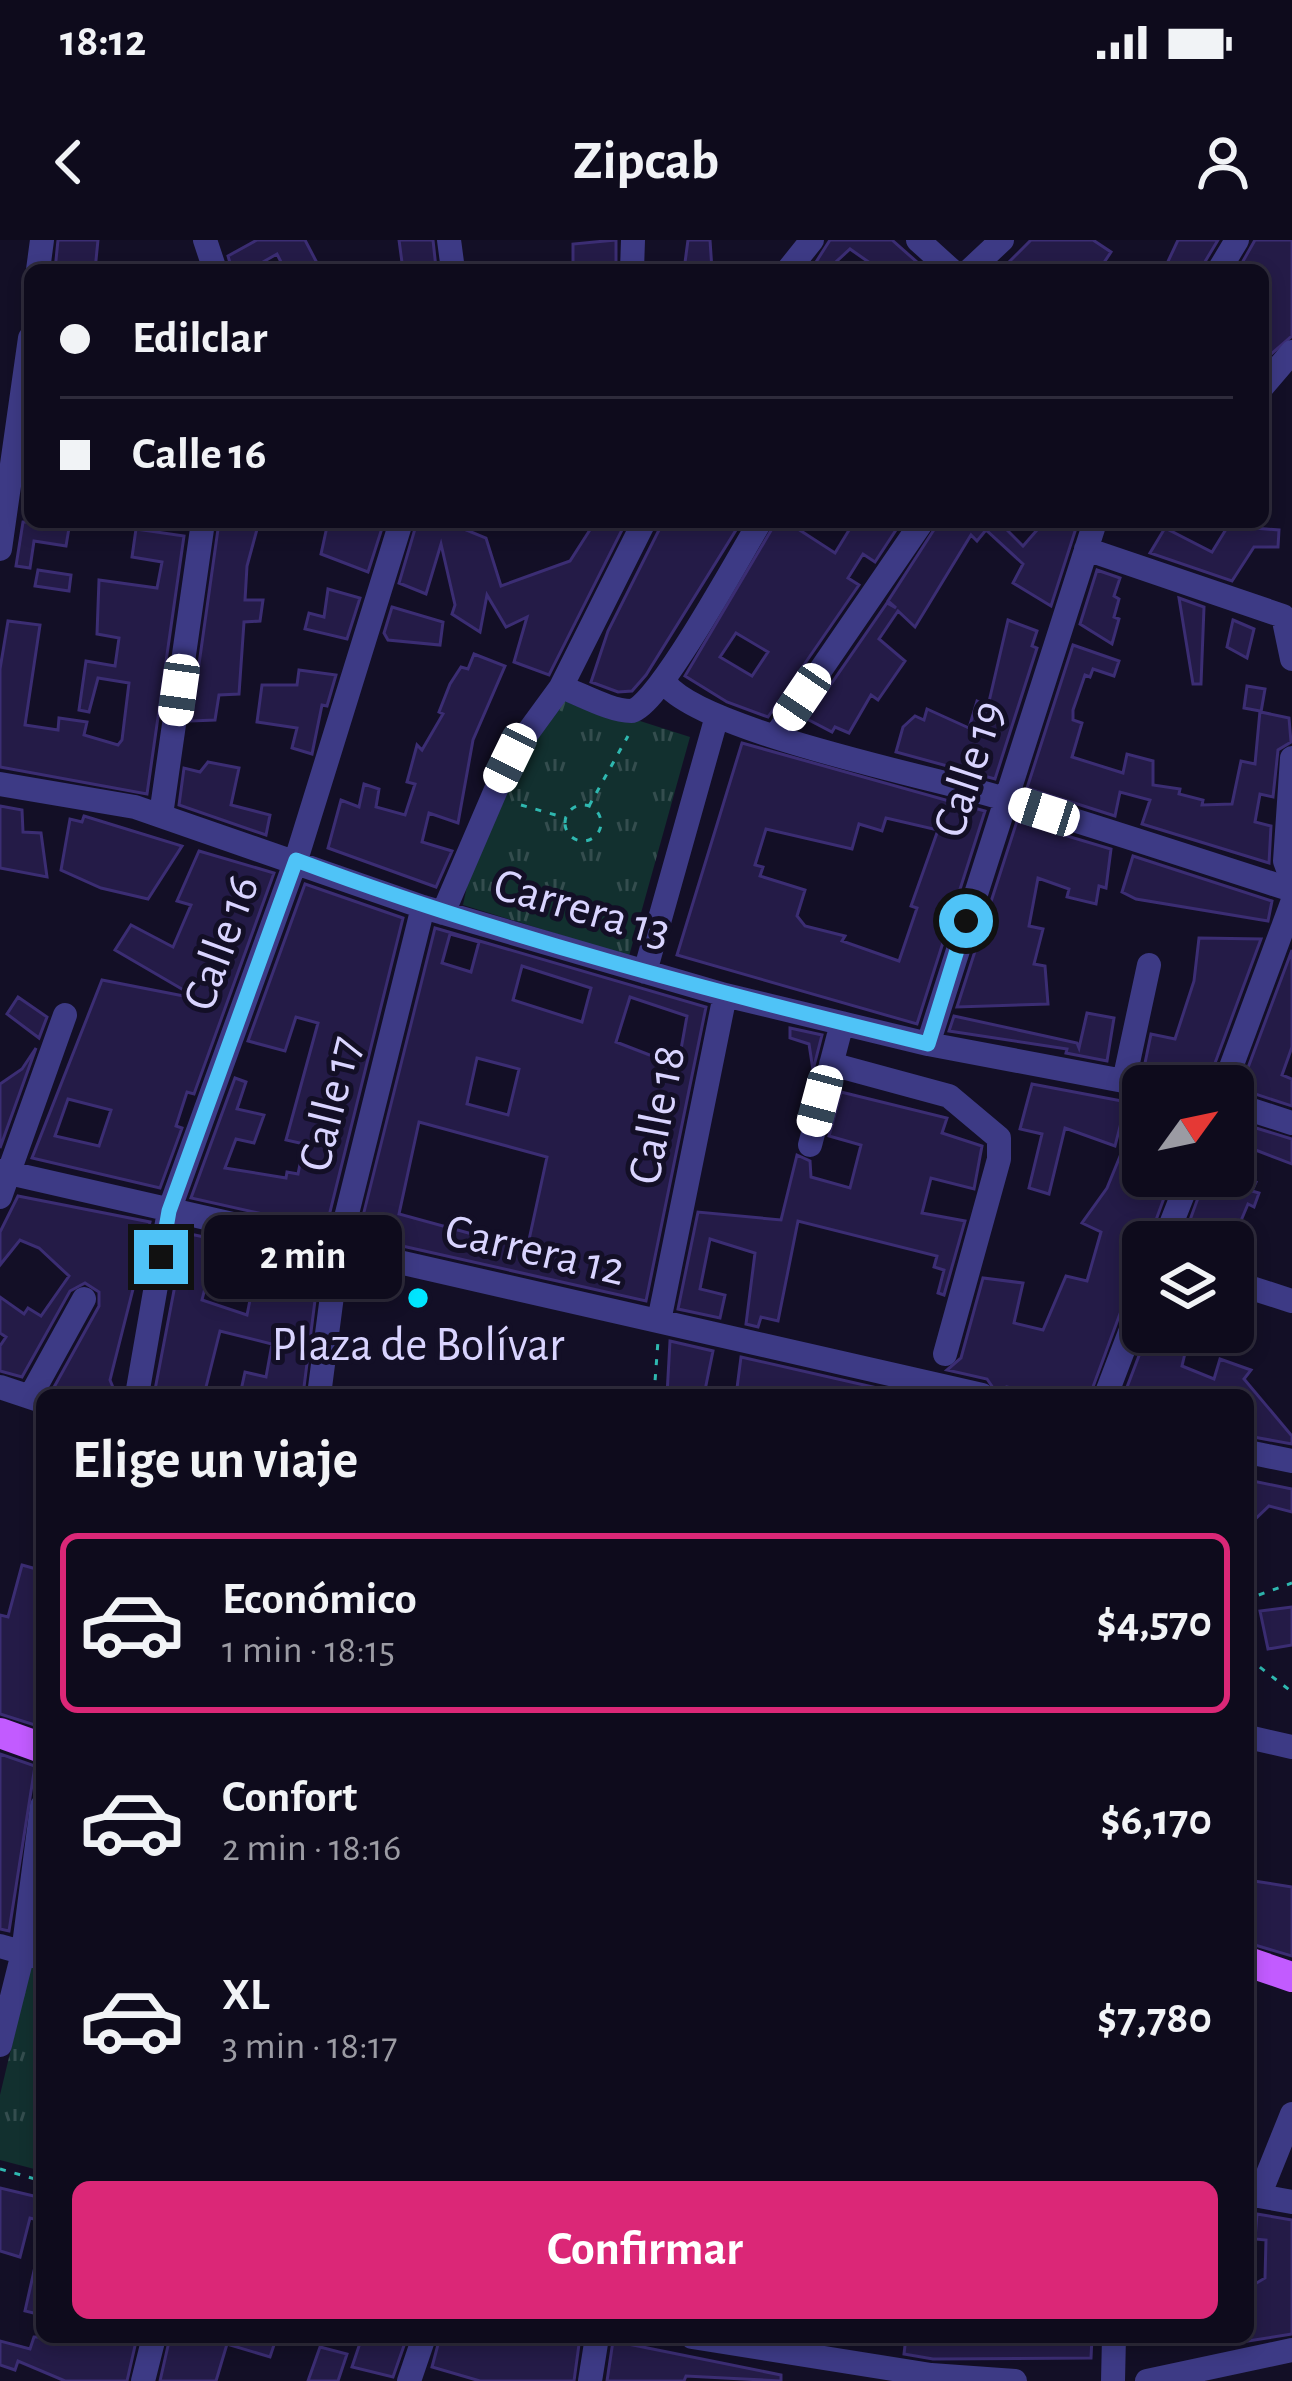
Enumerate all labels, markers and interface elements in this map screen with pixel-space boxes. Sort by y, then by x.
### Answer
text: 18:12 [60,19,146,64]
icon: back [36,129,102,195]
icon: person [1190,129,1256,195]
text: Zipcab [573,135,719,189]
text: Edilclar [132,316,267,361]
text: Calle 16 [132,432,267,477]
car [156,652,202,728]
car [767,657,837,737]
street label: Calle 19 [926,695,1014,843]
car [478,718,542,798]
car [1004,784,1084,840]
street label: Carrera 13 [488,861,676,957]
street label: Calle 16 [176,869,268,1017]
route start [939,894,993,948]
street label: Calle 17 [291,1032,371,1176]
street label: Calle 18 [621,1042,695,1188]
car [793,1062,847,1140]
north arrow [1122,1065,1254,1197]
map controls [1122,1065,1254,1353]
street label: Carrera 12 [440,1207,630,1295]
callout: 2 min [203,1215,401,1299]
button: layers [1122,1221,1254,1353]
route end [134,1230,188,1284]
text: 2 min [260,1237,346,1276]
marker: Plaza de Bolívar [405,1285,431,1311]
place label: Plaza de Bolívar [272,1322,565,1370]
text: Elige un viaje [72,1434,358,1488]
icon: car [78,1569,186,1677]
text: Económico [222,1577,417,1622]
text: $4,570 [1096,1600,1212,1645]
text: 1 min · 18:15 [222,1631,395,1670]
icon: car [78,1767,186,1875]
text: Confort [222,1775,357,1820]
text: $6,170 [1101,1798,1212,1843]
text: 2 min · 18:16 [222,1829,401,1868]
icon: car [78,1965,186,2073]
text: XL [222,1973,270,2018]
text: $7,780 [1097,1996,1212,2041]
text: 3 min · 18:17 [222,2027,398,2066]
button: Confirmar [72,2181,1218,2319]

